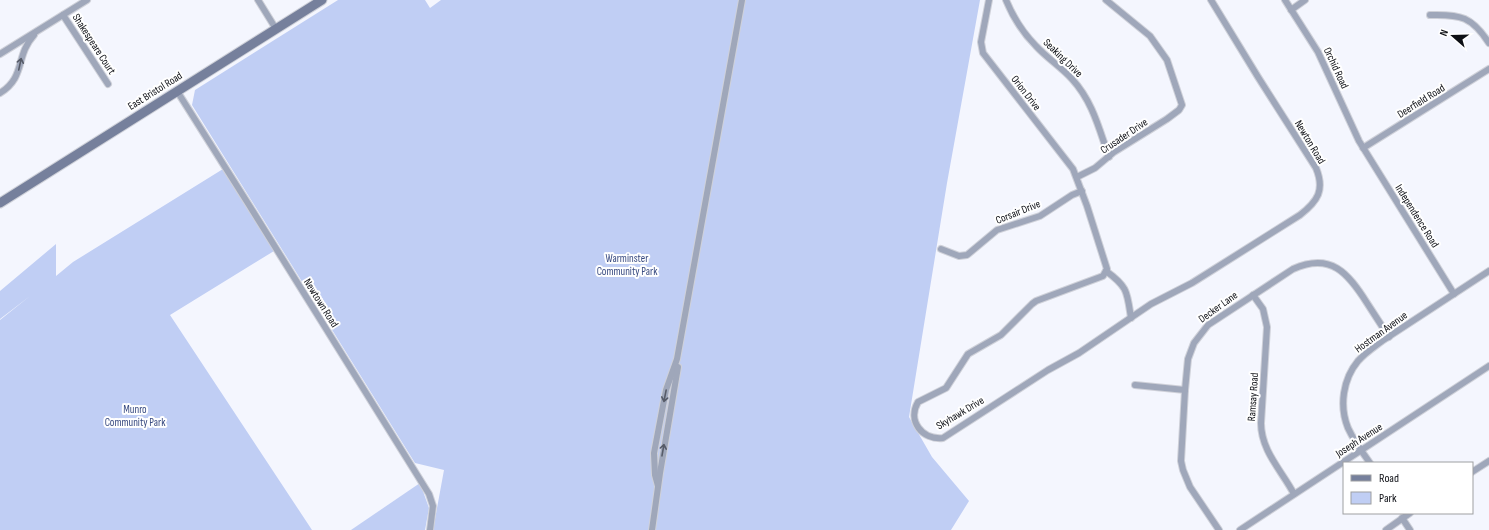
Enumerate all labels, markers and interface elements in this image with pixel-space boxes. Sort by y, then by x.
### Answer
street label: Shakespeare Court [70,11,119,77]
north arrow [1433,16,1473,56]
text: N [1437,28,1451,38]
street label: Seaking Drive [1041,36,1085,80]
street label: Orchid Road [1321,45,1351,91]
one-way arrow [16,58,24,71]
street label: East Bristol Road [125,69,185,113]
street label: Orion Drive [1008,73,1044,113]
street label: Deerfield Road [1395,81,1447,121]
street label: Crusader Drive [1098,115,1150,157]
street label: Newton Road [1292,118,1328,167]
street label: Independence Road [1392,182,1442,250]
street label: Corsair Drive [994,197,1042,227]
park label: Warminster Community Park [597,252,658,278]
street label: Newtown Road [301,276,341,330]
street label: Decker Lane [1196,289,1240,325]
street label: Hostman Avenue [1352,308,1410,356]
street label: Ramsay Road [1245,372,1261,422]
one-way arrow [661,389,669,402]
street label: Skyhawk Drive [934,394,986,432]
park label: Munro Community Park [105,403,166,429]
street label: Joseph Avenue [1332,420,1385,460]
one-way arrow [660,444,668,457]
legend [1343,462,1473,514]
text: Road [1379,471,1399,486]
text: Park [1379,491,1397,506]

